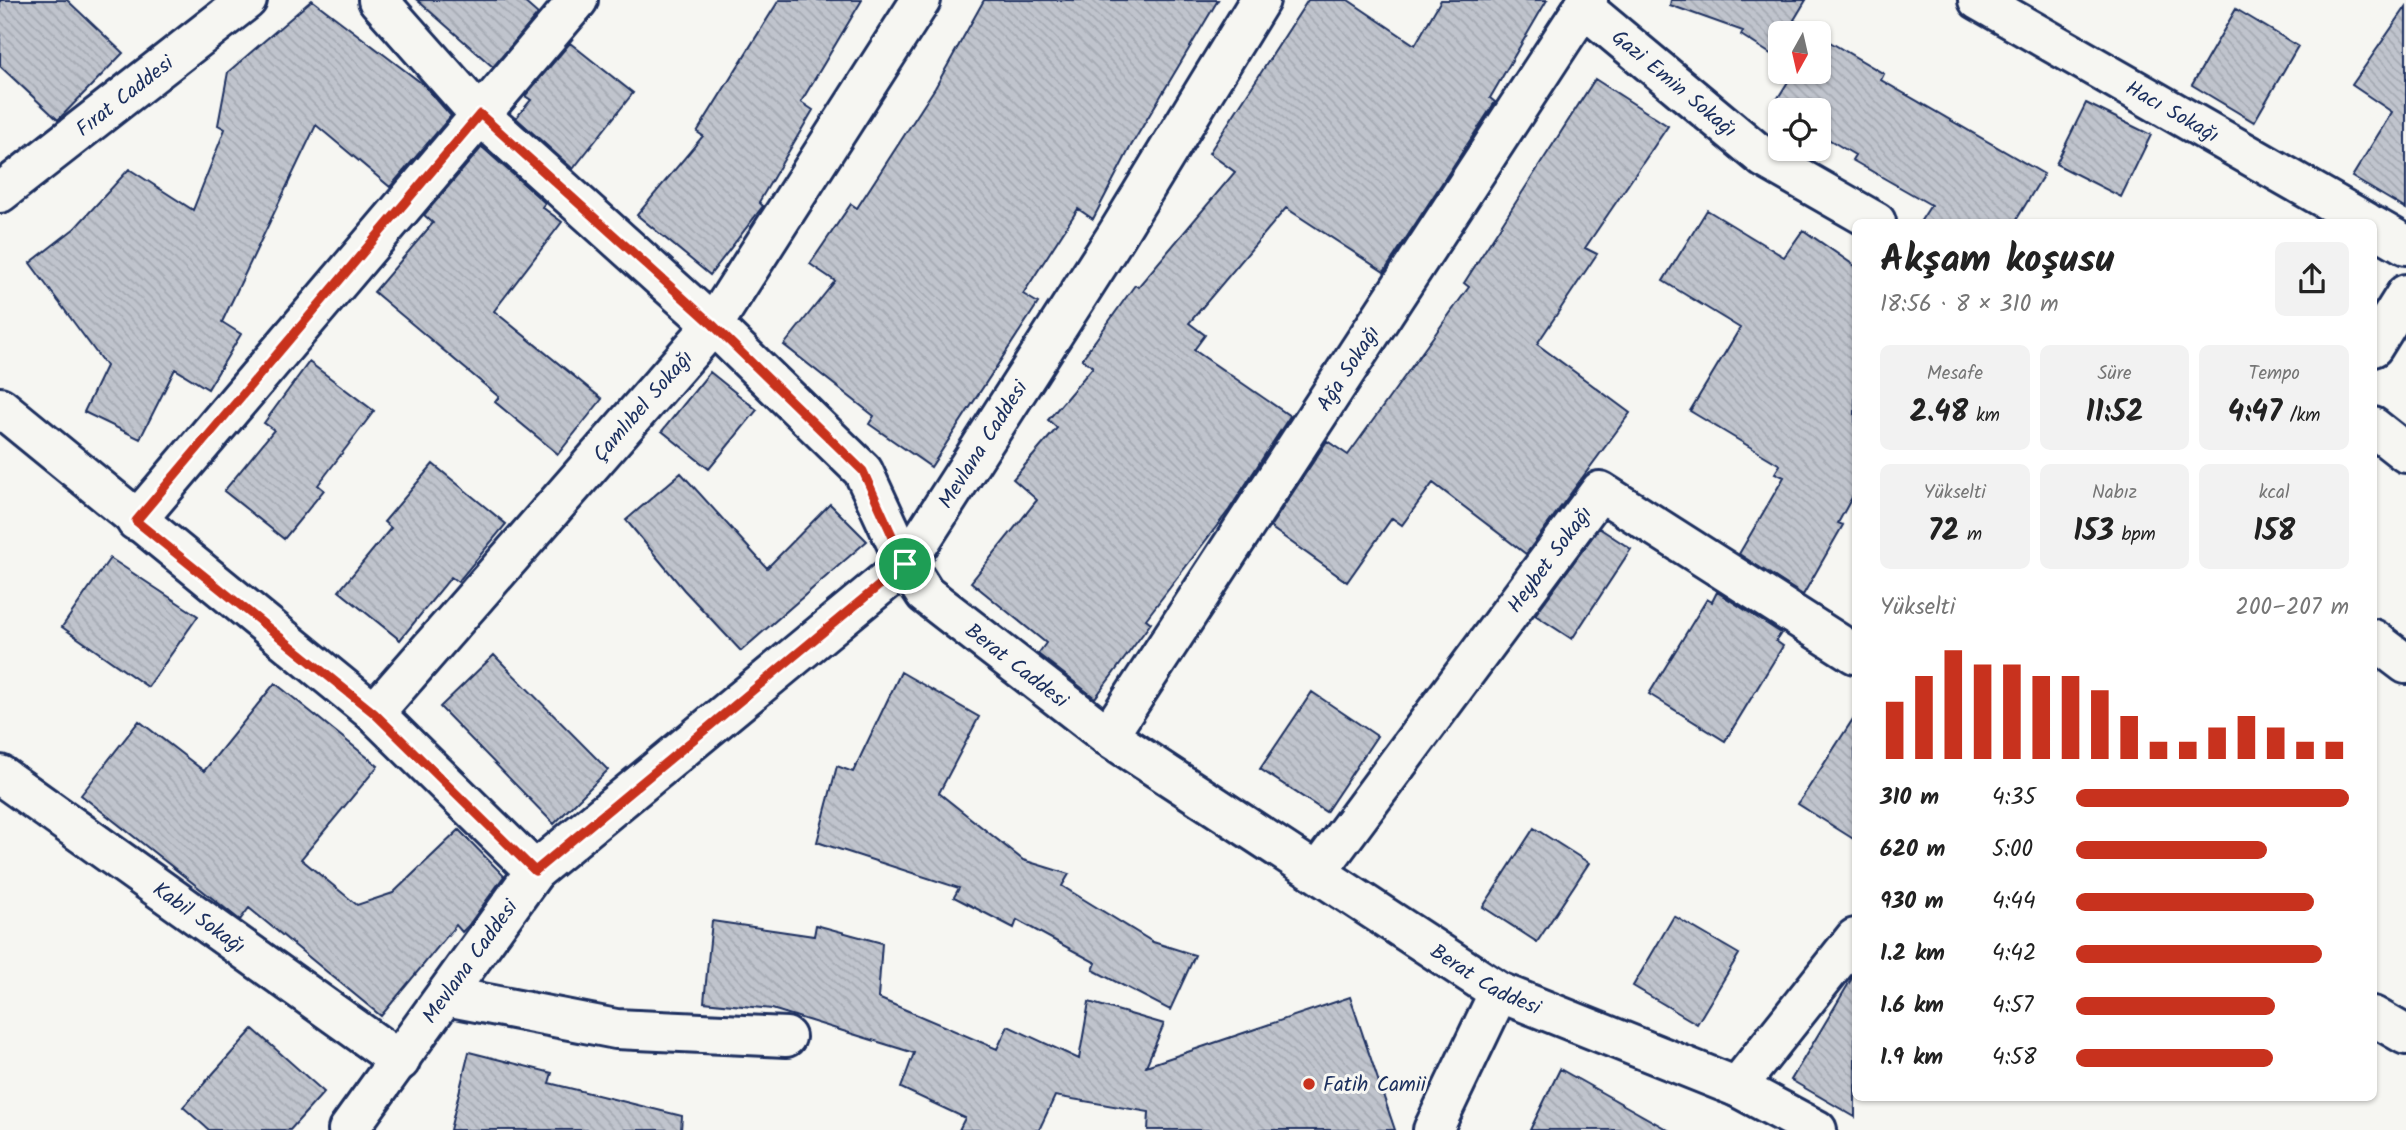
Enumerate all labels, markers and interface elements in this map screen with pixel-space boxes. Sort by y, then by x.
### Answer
north arrow [1768,21,1830,84]
map controls [1768,21,1831,161]
street label: Gazi Emin Sokağı [1603,22,1743,147]
street label: Fırat Caddesi [69,47,182,146]
street label: Hacı Sokağı [2119,73,2225,152]
button: locate [1768,98,1831,161]
text: Akşam koşusu [1880,231,2114,291]
button: share [2275,242,2349,316]
text: 18:56 · 8 × 310 m [1880,287,2059,323]
street label: Ağa Sokağı [1309,320,1389,419]
street label: Çamlıbel Sokağı [585,343,702,470]
text: Mesafe [1927,359,1983,389]
text: Süre [2097,359,2132,389]
text: Tempo [2248,359,2300,389]
street label: Mevlana Caddesi [931,374,1038,516]
text: 2.48 [1910,389,1968,437]
text: 11:52 [2085,389,2144,437]
text: 4:47 [2228,389,2282,437]
text: km [1968,401,2000,431]
text: /km [2282,401,2320,431]
text: Yükselti [1924,478,1986,508]
text: Nabız [2092,478,2137,508]
text: kcal [2259,478,2290,508]
street label: Heybet Sokağı [1500,500,1601,621]
text: 72 [1928,508,1959,556]
text: 153 [2073,508,2114,556]
text: 158 [2253,508,2295,556]
text: m [1959,520,1982,550]
text: bpm [2114,520,2156,550]
pin [875,534,935,594]
icon: arrive [886,545,924,583]
text: Yükselti [1880,590,1955,626]
text: 200–207 m [2236,590,2349,626]
street label: Berat Caddesi [957,616,1075,718]
text: 310 m [1880,780,1939,816]
text: 4:35 [1992,780,2036,816]
text: 620 m [1880,832,1945,868]
text: 5:00 [1992,832,2033,868]
street label: Kabil Sokağı [145,874,252,963]
text: 930 m [1880,884,1944,920]
text: 4:44 [1992,884,2036,920]
street label: Mevlana Caddesi [415,892,528,1031]
street label: Berat Caddesi [1423,936,1546,1025]
text: 1.2 km [1880,936,1945,972]
text: 4:42 [1992,936,2036,972]
text: 1.6 km [1880,988,1944,1024]
text: 4:57 [1992,988,2033,1024]
text: 1.9 km [1880,1040,1943,1076]
text: 4:58 [1992,1040,2037,1076]
place label: Fatih Camii [1323,1069,1427,1102]
marker: Fatih Camii [1301,1076,1317,1092]

